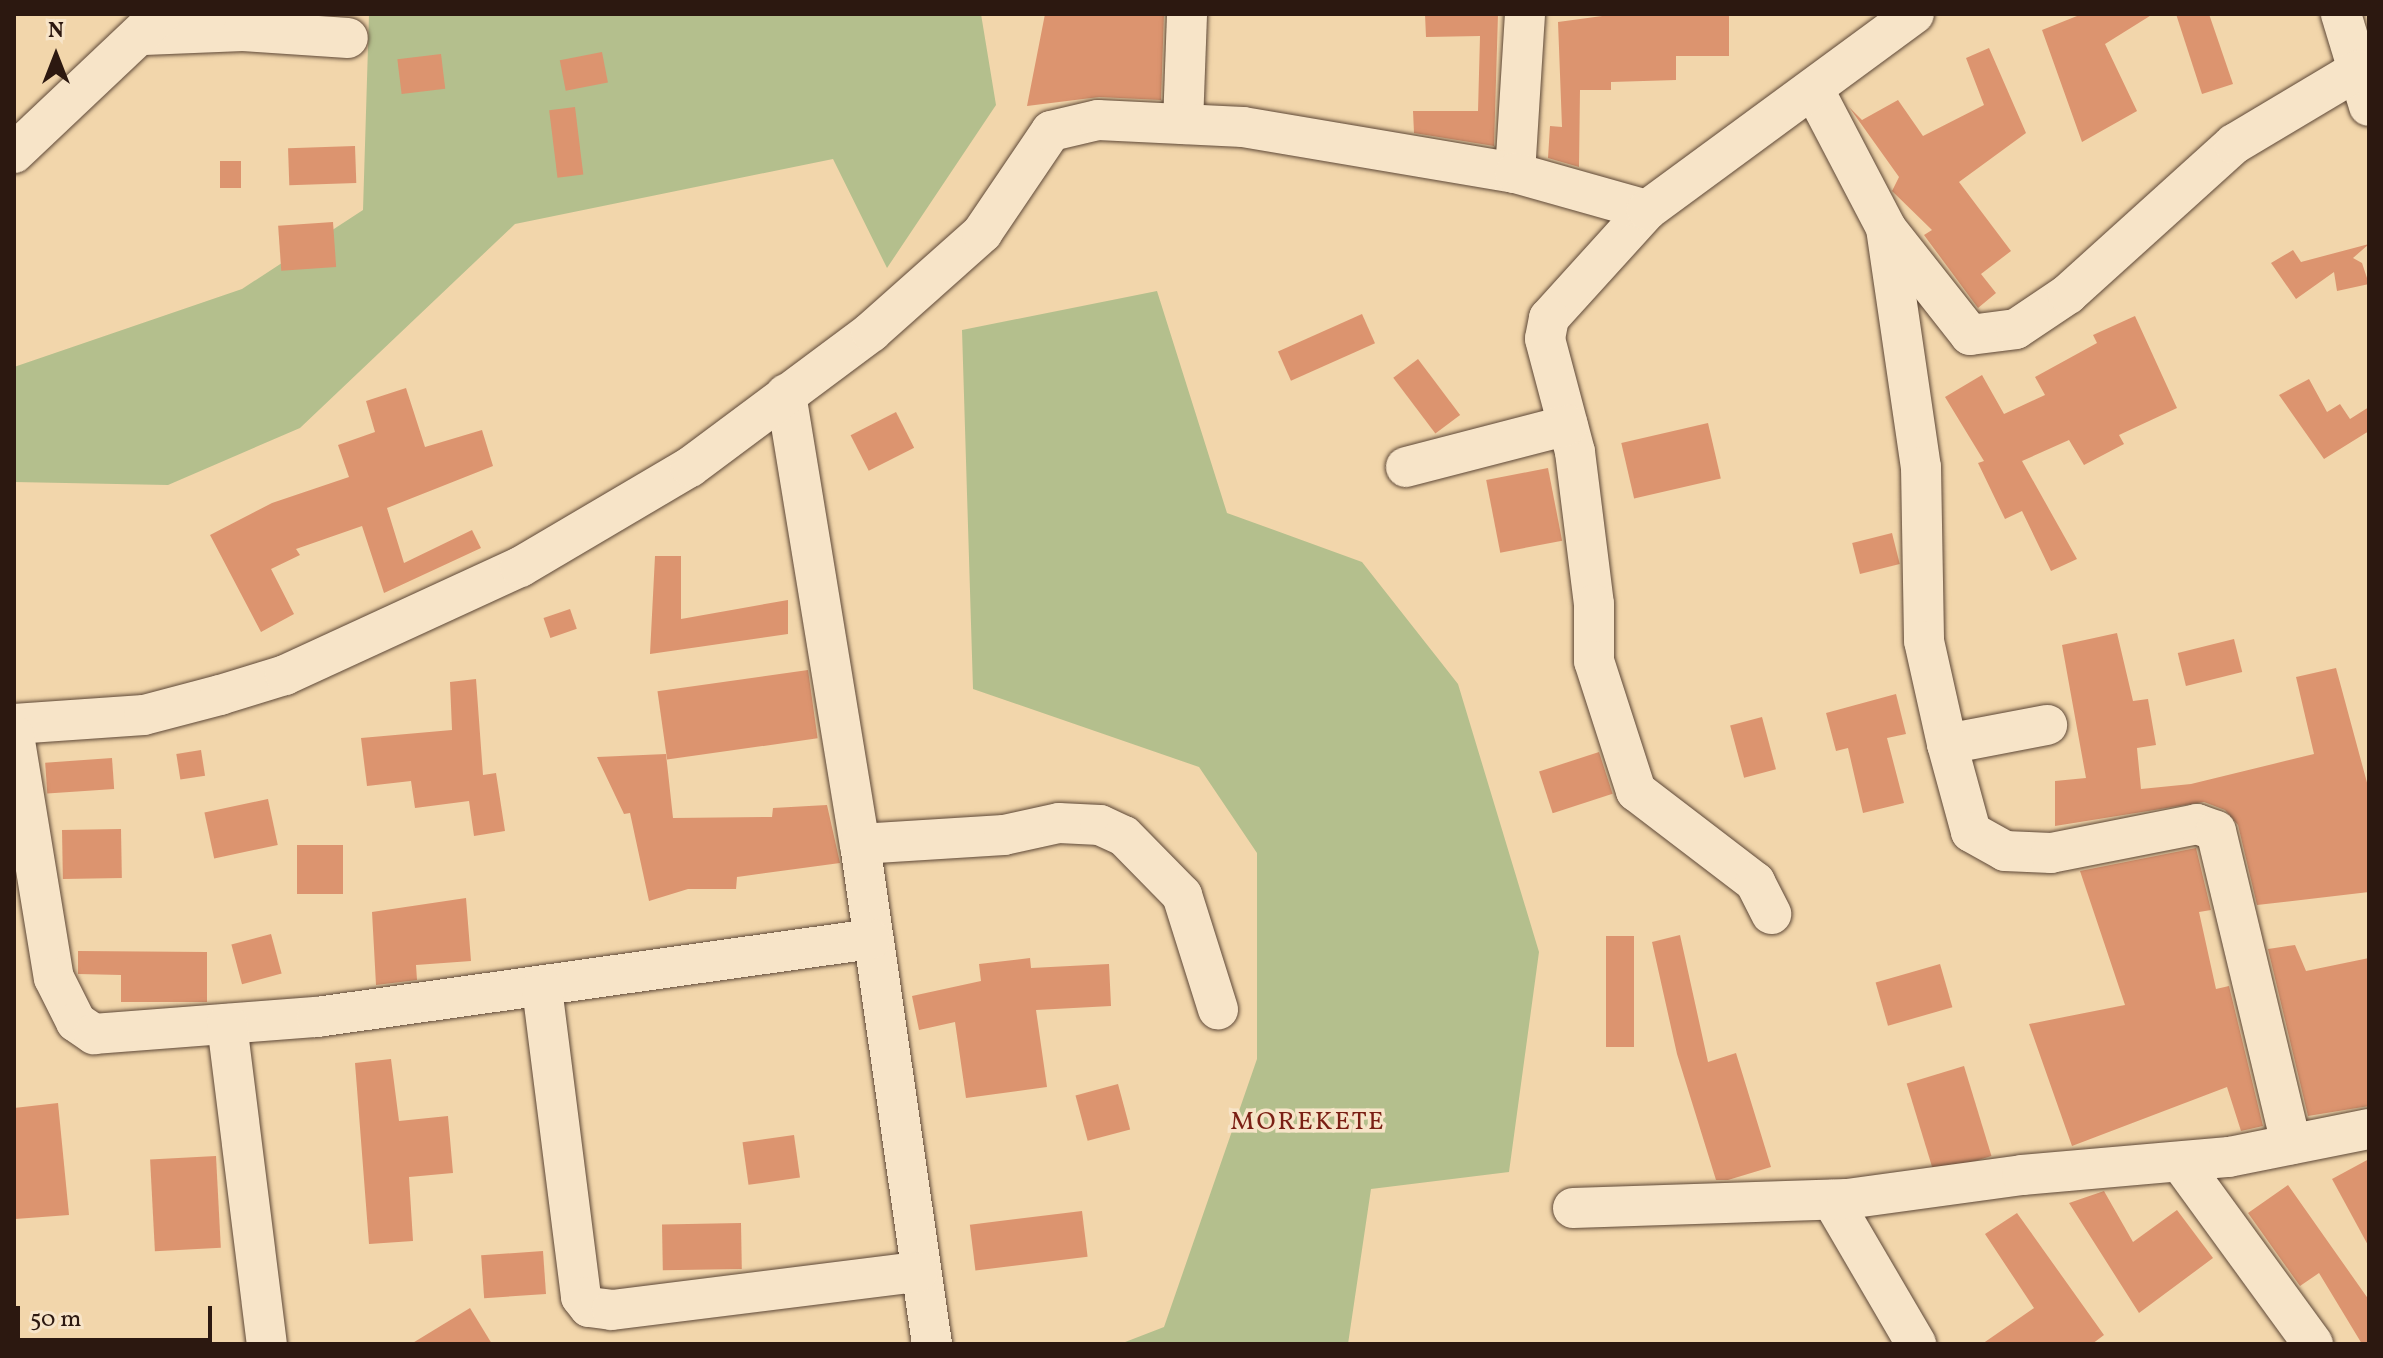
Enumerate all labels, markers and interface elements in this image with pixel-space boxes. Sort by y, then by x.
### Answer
north arrow [16,16,96,96]
text: N [48,16,64,47]
district label: MOREKETE [1230,1107,1386,1139]
scale bar [20,1290,216,1340]
text: 50 m [30,1303,82,1337]

